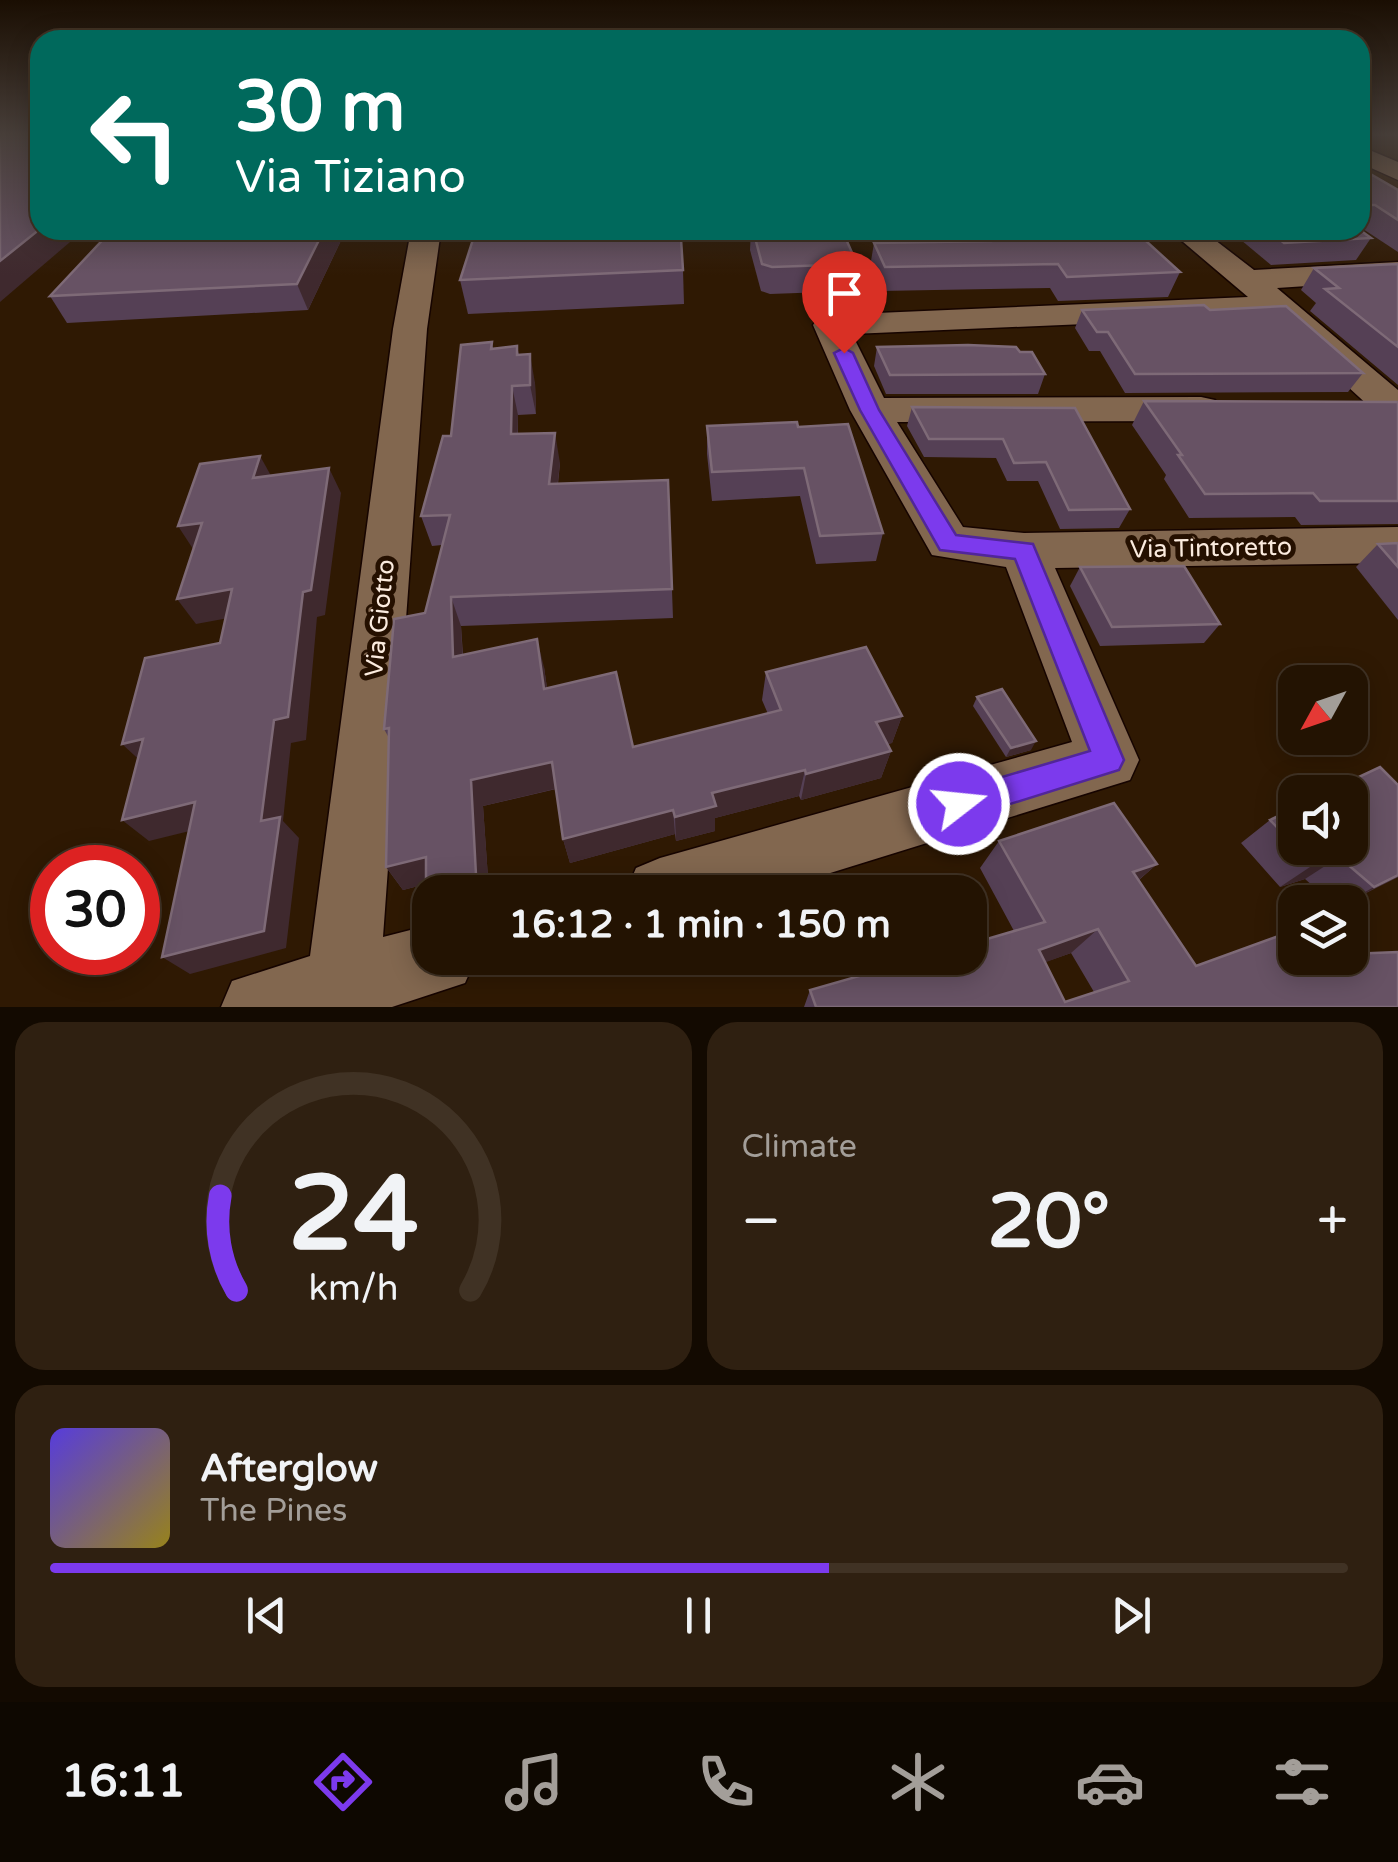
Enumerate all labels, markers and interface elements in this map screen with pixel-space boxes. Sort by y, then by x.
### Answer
text: 30 m [235,66,405,150]
icon: left [70,70,200,200]
text: Via Tiziano [235,151,466,205]
pin [802,251,887,354]
icon: arrive [817,266,872,321]
street label: Via Tintoretto [1130,532,1292,564]
street label: Via Giotto [359,558,401,678]
north arrow [1278,665,1368,755]
map controls [1278,665,1368,975]
position arrow [907,752,1011,856]
button: sound [1278,775,1368,865]
speed limit sign: 30 [30,845,160,975]
button: layers [1278,885,1368,975]
text: 16:12 · 1 min · 150 m [508,902,891,948]
text: Climate [742,1128,857,1166]
text: 24 [288,1153,419,1278]
text: 20° [988,1177,1110,1267]
text: − [742,1189,781,1255]
text: + [1317,1189,1348,1255]
text: km/h [308,1267,398,1310]
text: Afterglow [200,1446,378,1492]
text: The Pines [200,1492,347,1530]
icon: previous [239,1588,294,1643]
icon: pause [671,1588,726,1643]
icon: next [1104,1588,1159,1643]
icon: directions [308,1747,378,1817]
icon: music [499,1747,569,1817]
icon: phone [691,1747,761,1817]
icon: climate [883,1747,953,1817]
icon: car [1075,1747,1145,1817]
icon: filters [1267,1747,1337,1817]
text: 16:11 [61,1755,186,1809]

